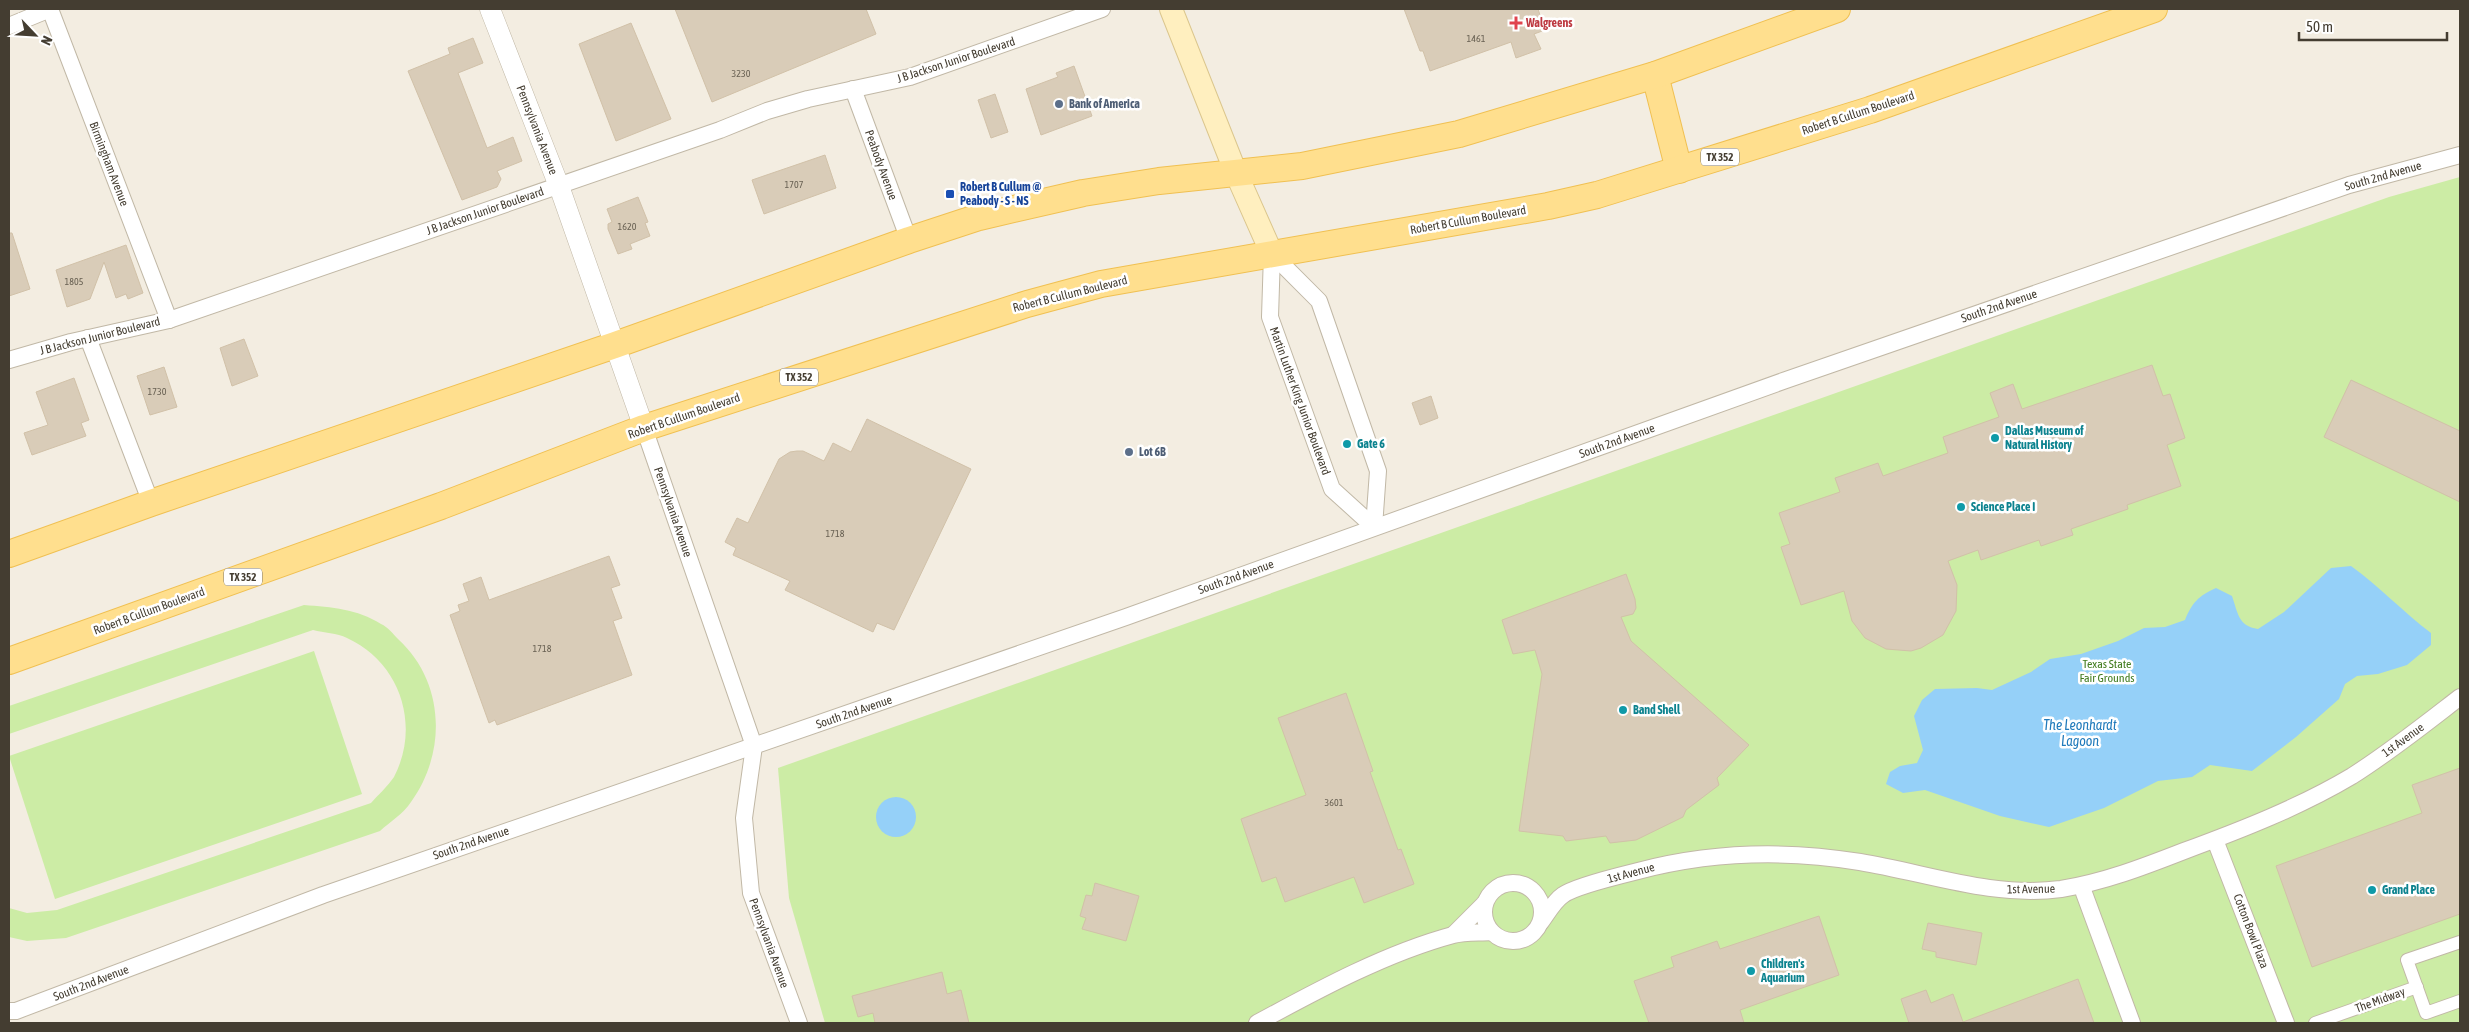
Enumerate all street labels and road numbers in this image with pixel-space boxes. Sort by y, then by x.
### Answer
street label: J B Jackson Junior Boulevard [895,34,1017,86]
street label: Pennsylvania Avenue [514,83,560,177]
street label: Robert B Cullum Boulevard [1800,88,1916,138]
street label: Birmingham Avenue [86,120,132,208]
street label: Peabody Avenue [862,128,900,202]
road number: TX 352 [1701,148,1739,166]
street label: South 2nd Avenue [2343,158,2423,194]
street label: J B Jackson Junior Boulevard [424,184,546,238]
street label: Robert B Cullum Boulevard [1409,203,1527,237]
street label: Robert B Cullum Boulevard [1011,273,1129,315]
street label: South 2nd Avenue [1959,286,2039,326]
street label: J B Jackson Junior Boulevard [38,314,162,358]
street label: Martin Luther King Junior Boulevard [1267,325,1333,477]
road number: TX 352 [780,368,818,386]
street label: Robert B Cullum Boulevard [626,390,742,442]
street label: South 2nd Avenue [1577,421,1657,461]
street label: Pennsylvania Avenue [651,465,695,559]
street label: South 2nd Avenue [1196,557,1276,597]
road number: TX 352 [224,568,262,586]
street label: Robert B Cullum Boulevard [91,584,207,638]
street label: South 2nd Avenue [814,692,894,732]
street label: 1st Avenue [2379,720,2427,760]
street label: South 2nd Avenue [431,823,511,863]
street label: 1st Avenue [1606,860,1656,886]
street label: 1st Avenue [2007,882,2055,896]
street label: Cotton Bowl Plaza [2230,892,2272,970]
street label: Pennsylvania Avenue [746,896,792,990]
street label: South 2nd Avenue [51,962,131,1004]
street label: The Midway [2353,985,2407,1015]

